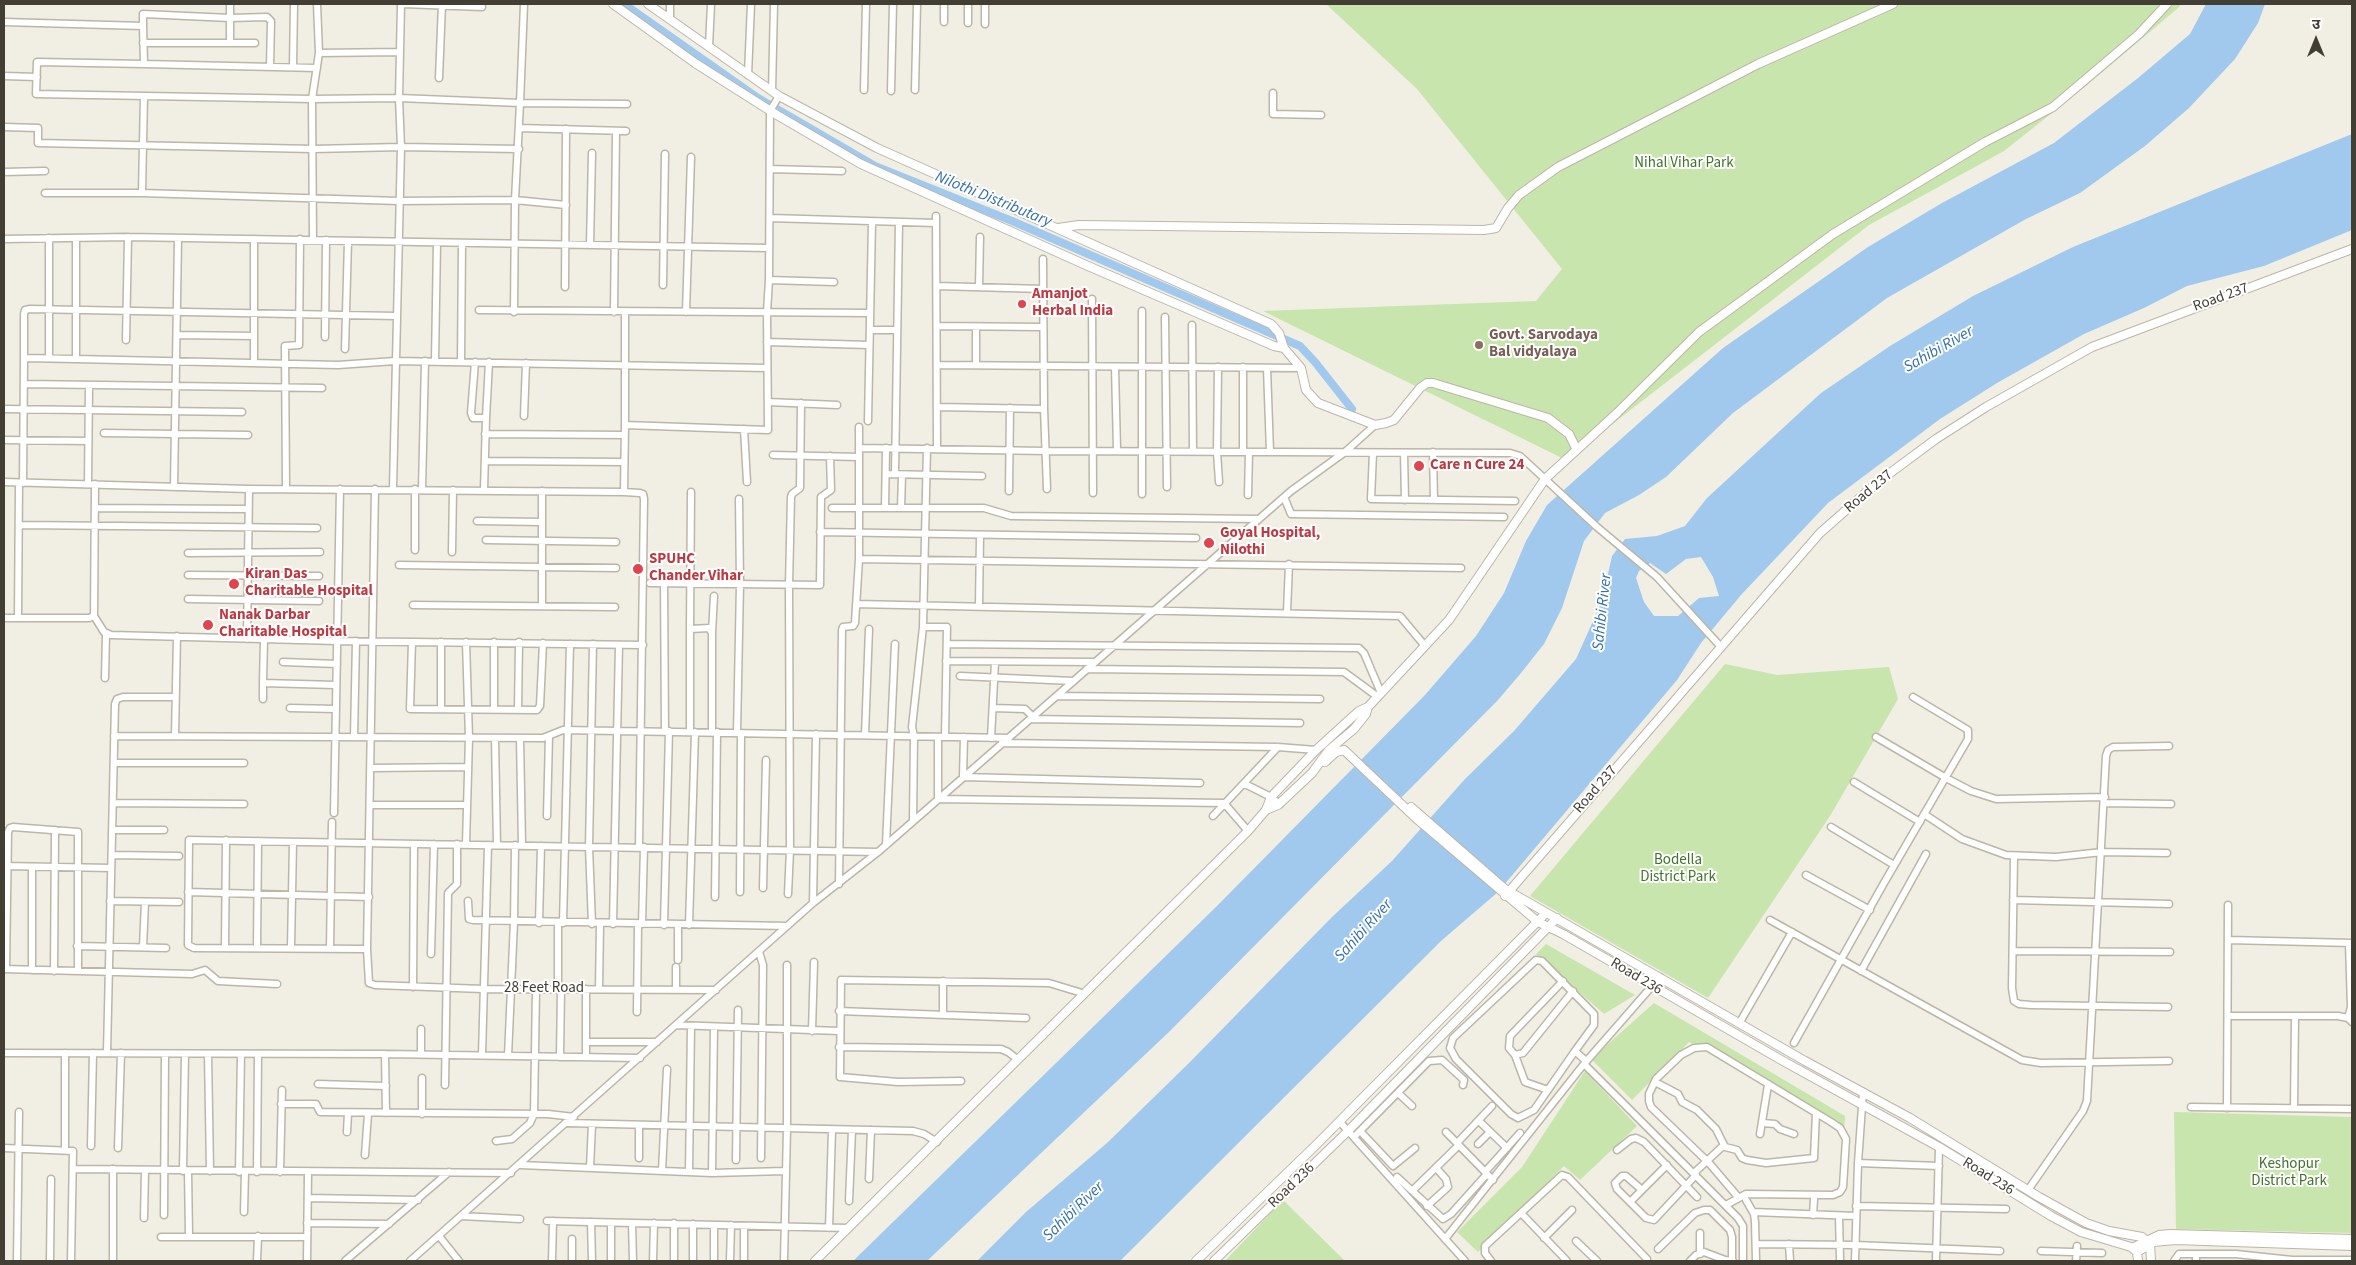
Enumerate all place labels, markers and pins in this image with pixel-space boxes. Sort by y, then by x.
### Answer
place label: Amanjot Herbal India [1032,286,1113,321]
marker: Amanjot Herbal India [1016,298,1028,310]
place label: Govt. Sarvodaya Bal vidyalaya [1489,327,1598,362]
marker: Govt. Sarvodaya Bal vidyalaya [1473,339,1485,351]
place label: Care n Cure 24 [1430,457,1524,475]
marker: Care n Cure 24 [1412,459,1426,473]
place label: Goyal Hospital, Nilothi [1220,525,1320,560]
marker: Goyal Hospital, Nilothi [1202,536,1216,550]
place label: SPUHC Chander Vihar [649,551,743,586]
marker: SPUHC Chander Vihar [631,562,645,576]
place label: Kiran Das Charitable Hospital [245,566,373,601]
marker: Kiran Das Charitable Hospital [227,577,241,591]
place label: Nanak Darbar Charitable Hospital [219,607,347,642]
marker: Nanak Darbar Charitable Hospital [201,618,215,632]

